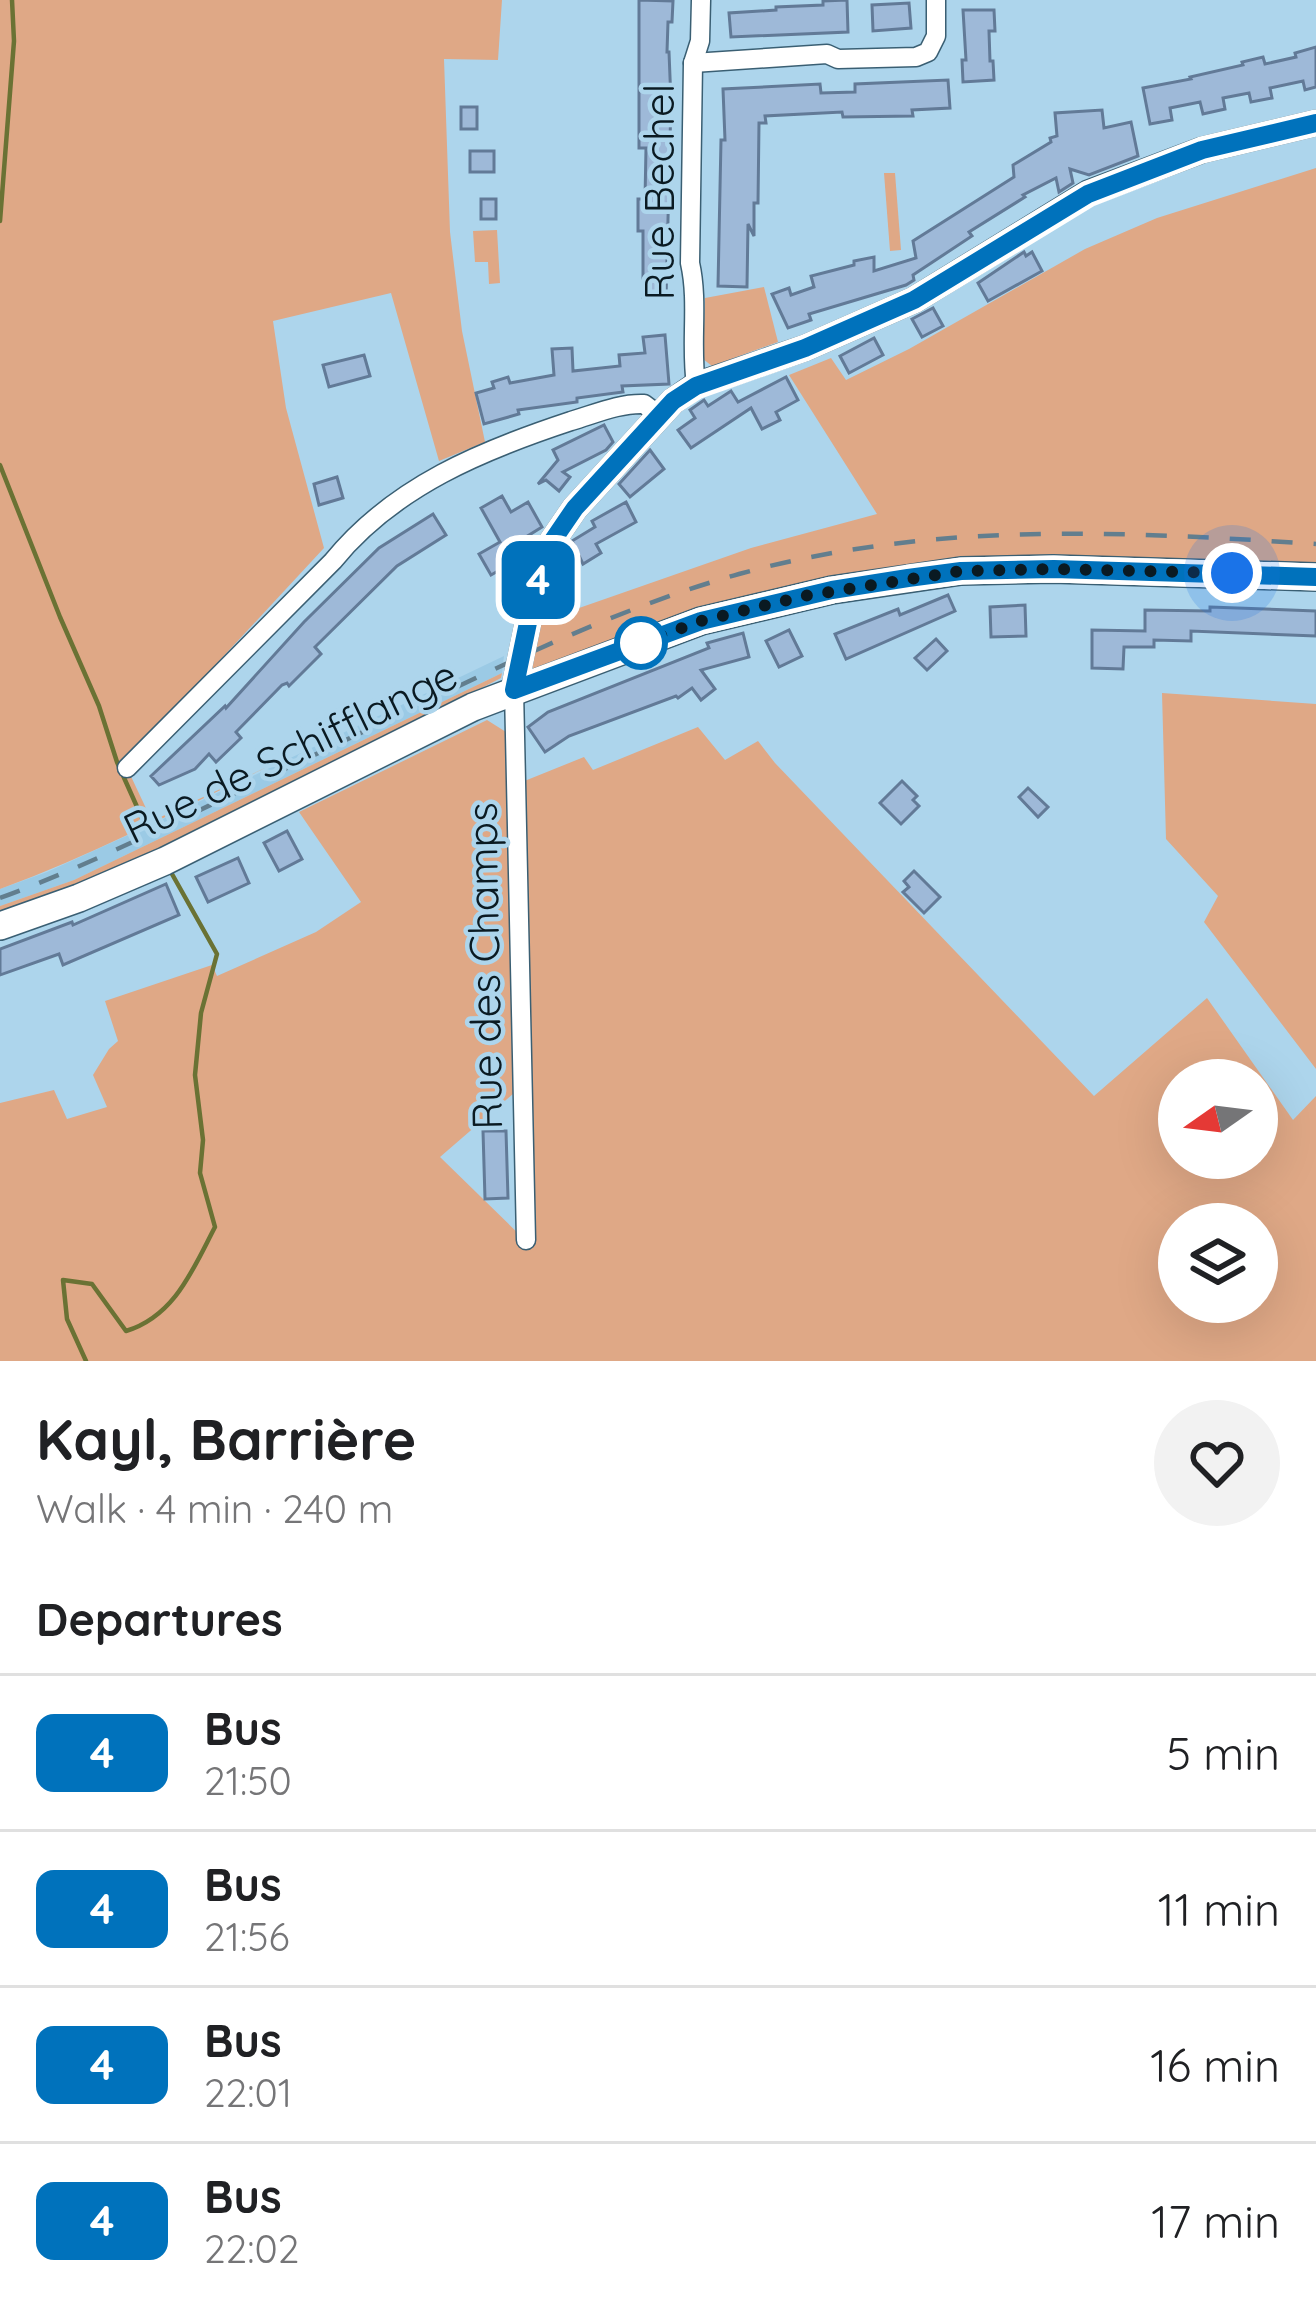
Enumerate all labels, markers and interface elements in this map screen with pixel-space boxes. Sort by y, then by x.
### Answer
street label: Rue Bechel [632,84,685,300]
line badge: 4 [499,541,577,619]
your location [1202,543,1262,603]
text: 4 [526,553,550,606]
unlabelled marker [616,618,666,668]
street label: Rue de Schifflange [115,647,465,855]
street label: Rue des Champs [455,802,513,1130]
north arrow [1158,1059,1278,1179]
map controls [1158,1059,1278,1323]
button: layers [1158,1203,1278,1323]
button: heart [1154,1400,1280,1526]
text: Kayl, Barrière [36,1403,416,1474]
text: Walk · 4 min · 240 m [36,1484,393,1533]
text: Departures [36,1591,283,1647]
text: Bus [204,1700,282,1756]
text: 5 min [1167,1725,1280,1781]
text: 4 [90,1726,114,1779]
text: 21:50 [204,1756,292,1805]
text: Bus [204,1856,282,1912]
text: 11 min [1158,1881,1280,1937]
text: 4 [90,1882,114,1935]
text: 21:56 [204,1912,290,1961]
text: Bus [204,2012,282,2068]
text: 16 min [1150,2037,1280,2093]
text: 4 [90,2038,114,2091]
text: 22:01 [204,2068,292,2117]
text: Bus [204,2168,282,2224]
text: 17 min [1151,2193,1280,2249]
text: 4 [90,2194,114,2247]
text: 22:02 [204,2224,299,2273]

